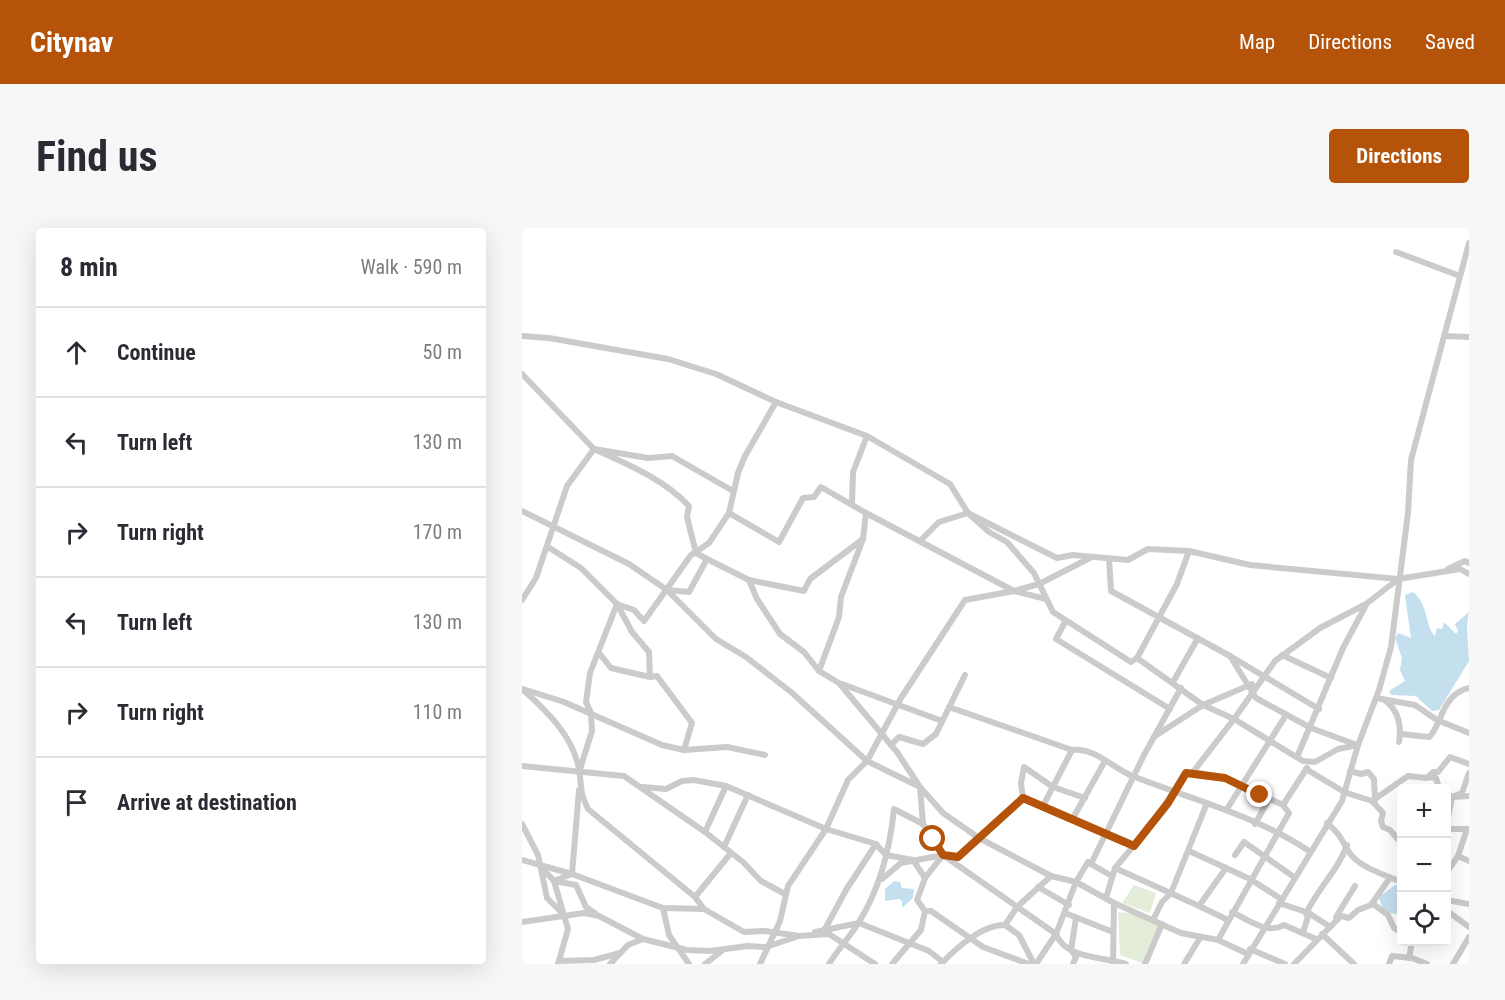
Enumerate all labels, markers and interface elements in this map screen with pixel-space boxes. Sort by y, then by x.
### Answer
text: Citynav [30,26,113,59]
text: Map [1239,30,1275,54]
text: Directions [1308,30,1392,54]
text: Saved [1425,30,1475,54]
button: Directions [1329,129,1469,183]
text: Find us [36,132,157,181]
text: 8 min [60,252,118,282]
text: Walk · 590 m [361,255,462,279]
icon: ahead [60,336,93,369]
text: Continue [117,340,196,365]
text: 50 m [423,340,462,364]
icon: left [60,426,93,459]
text: Turn left [117,430,192,455]
text: 130 m [413,430,462,454]
icon: right [60,516,93,549]
text: Turn right [117,520,204,545]
text: 170 m [413,520,462,544]
icon: left [60,606,93,639]
text: Turn left [117,610,192,635]
text: 130 m [413,610,462,634]
icon: right [60,696,93,729]
text: Turn right [117,700,204,725]
text: 110 m [413,700,462,724]
route end [1246,781,1272,807]
map controls [1397,784,1451,946]
button: + [1397,784,1451,838]
icon: arrive [60,786,93,819]
text: Arrive at destination [117,790,297,815]
route start [919,825,945,851]
button: − [1397,838,1451,892]
button: locate [1397,892,1451,946]

